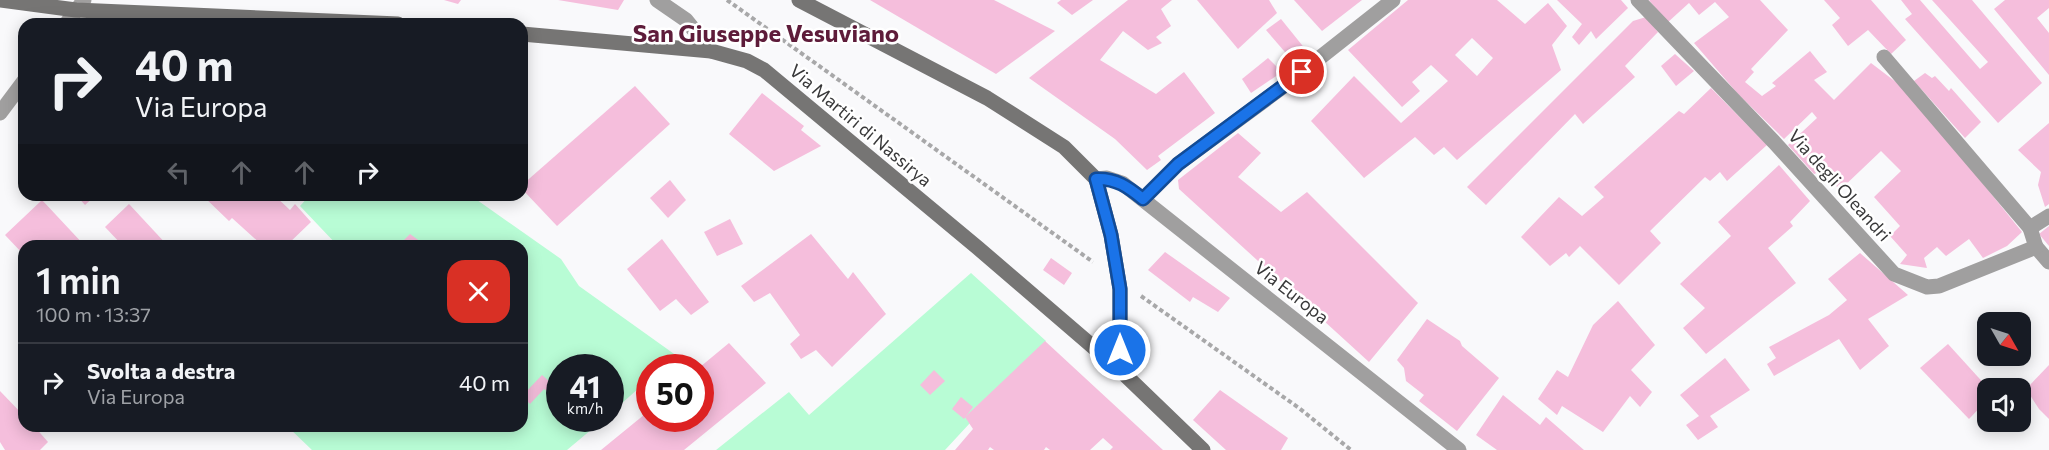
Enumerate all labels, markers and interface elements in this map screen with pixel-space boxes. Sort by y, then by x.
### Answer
district label: San Giuseppe Vesuviano [633,18,899,47]
text: 40 m [135,38,233,90]
icon: right [36,42,114,120]
pin [1276,46,1327,97]
icon: arrive [1285,55,1318,88]
street label: Via Martiri di Nassirya [785,59,937,191]
text: Via Europa [135,90,267,123]
street label: Via degli Oleandri [1784,125,1896,245]
icon: left [162,156,195,189]
icon: ahead [225,156,258,189]
icon: ahead [288,156,321,189]
icon: right [351,156,384,189]
street label: Via Europa [1250,256,1334,328]
text: 1 min [36,257,121,301]
button: close [447,260,510,323]
text: 100 m · 13:37 [36,302,151,326]
north arrow [1977,312,2031,366]
map controls [1977,312,2031,432]
position arrow [1088,318,1152,382]
speed limit sign: 50 [636,354,714,432]
text: Svolta a destra [87,357,235,384]
icon: right [36,366,69,399]
text: 41 [569,367,601,404]
text: 40 m [459,369,510,396]
button: sound [1977,378,2031,432]
text: Via Europa [87,384,185,408]
text: km/h [567,399,603,417]

